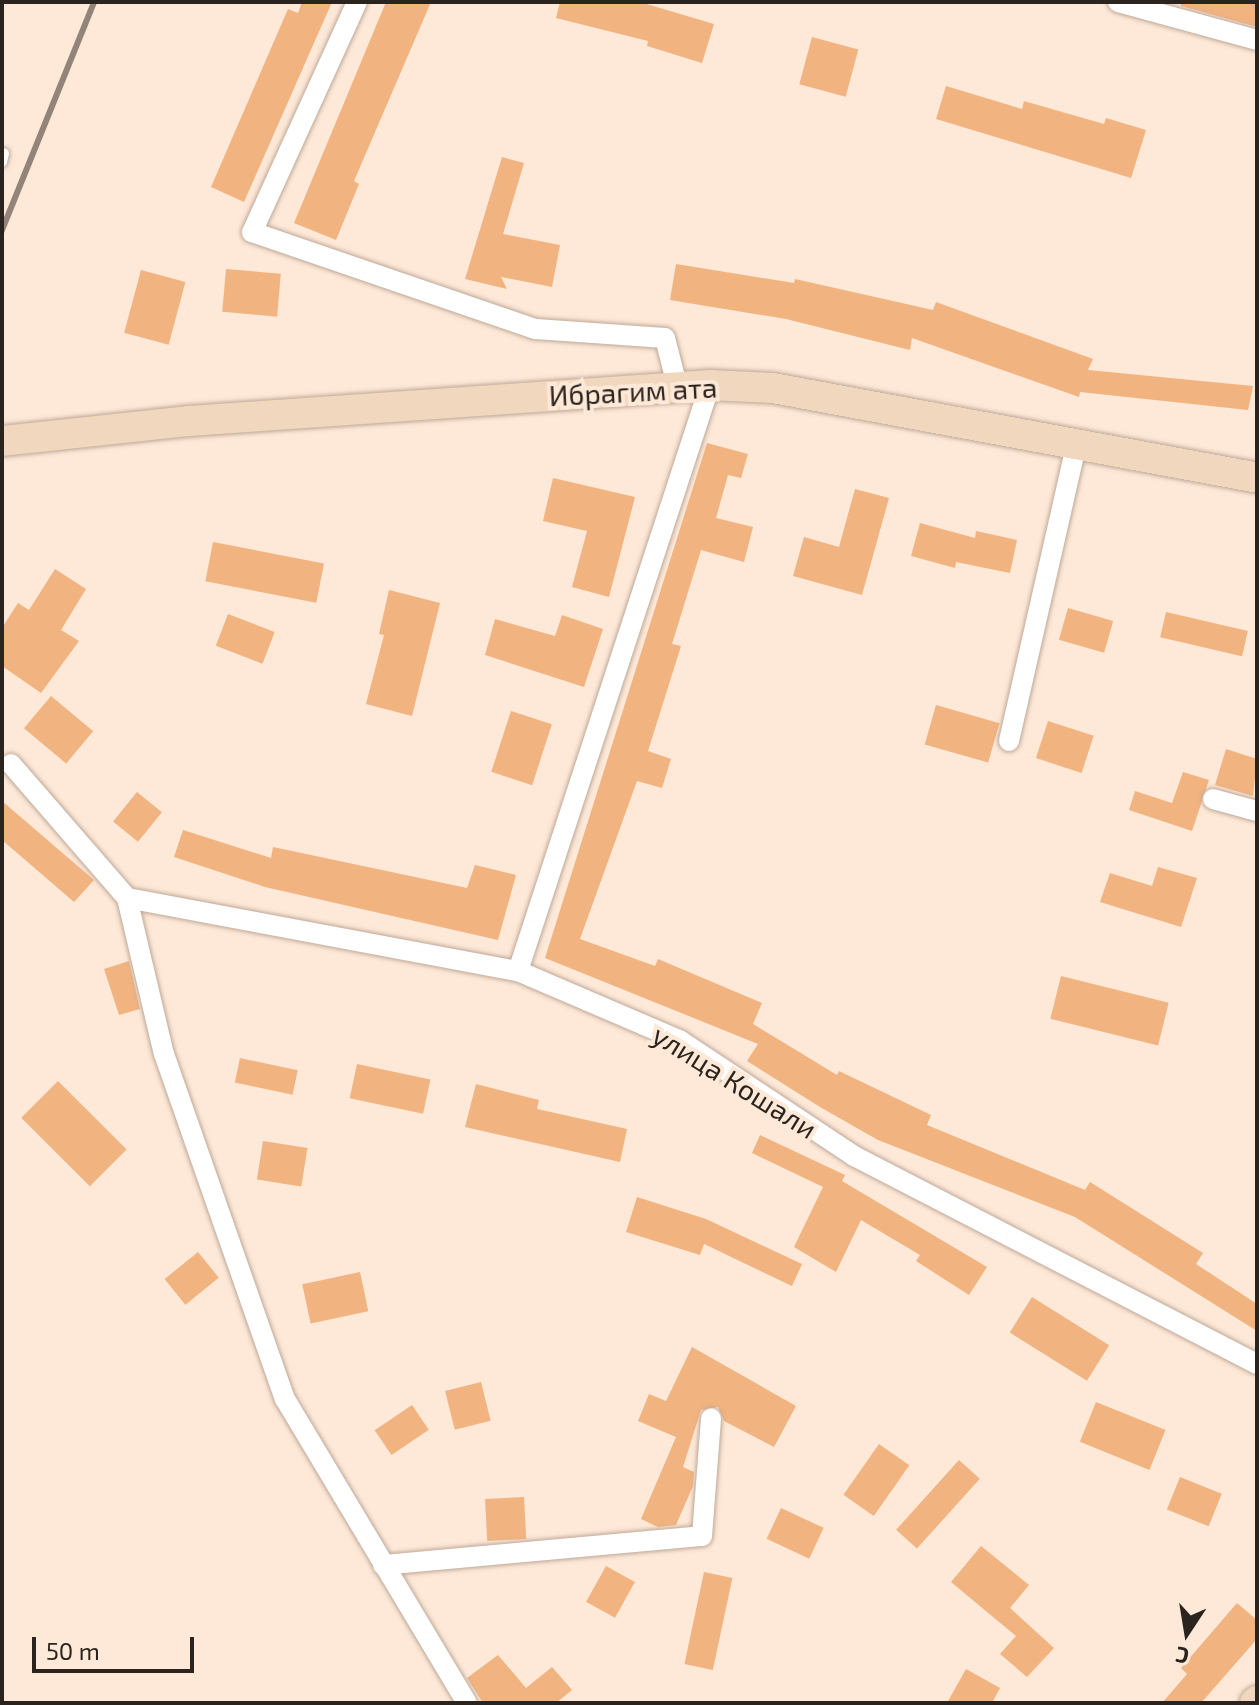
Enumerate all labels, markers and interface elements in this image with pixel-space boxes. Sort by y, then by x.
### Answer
street label: Ибрагим ата [548,370,718,412]
street label: улица Кошали [647,1017,823,1145]
north arrow [1147,1593,1227,1673]
scale bar [36,1621,198,1671]
text: 50 m [46,1636,100,1665]
text: С [1173,1642,1191,1671]

